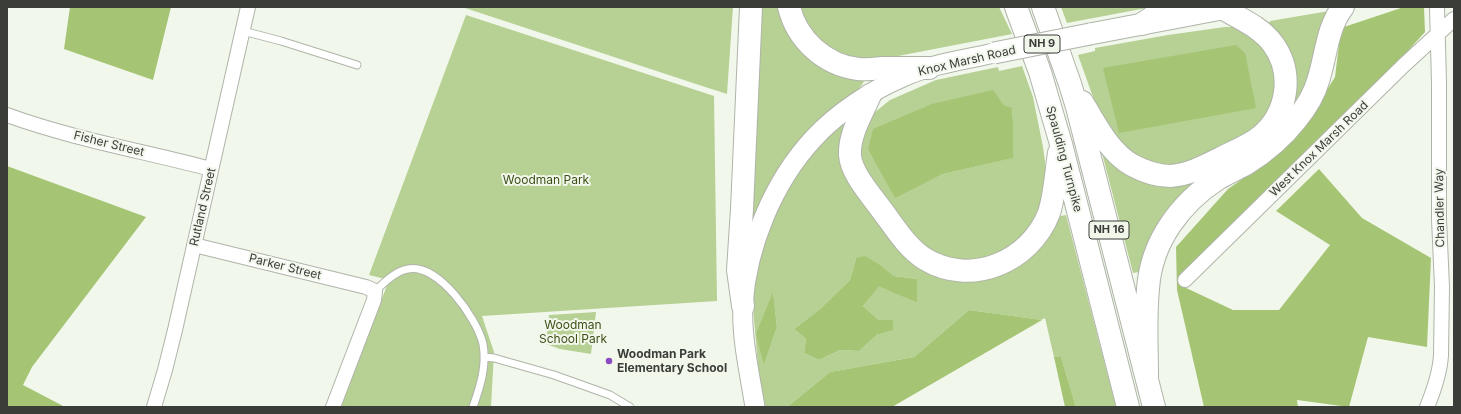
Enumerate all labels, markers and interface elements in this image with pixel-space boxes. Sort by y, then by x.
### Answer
road number: NH 9 [1024,35,1060,53]
street label: Knox Marsh Road [917,43,1017,79]
street label: West Knox Marsh Road [1267,98,1371,200]
street label: Spaulding Turnpike [1043,104,1085,214]
street label: Fisher Street [72,128,146,160]
street label: Rutland Street [187,166,219,248]
street label: Chandler Way [1432,168,1448,248]
park label: Woodman Park [503,173,589,187]
road number: NH 16 [1089,221,1129,239]
street label: Parker Street [247,251,323,283]
park label: Woodman School Park [539,318,607,346]
place label: Woodman Park Elementary School [617,347,727,375]
marker: Woodman Park Elementary School [604,356,614,366]

